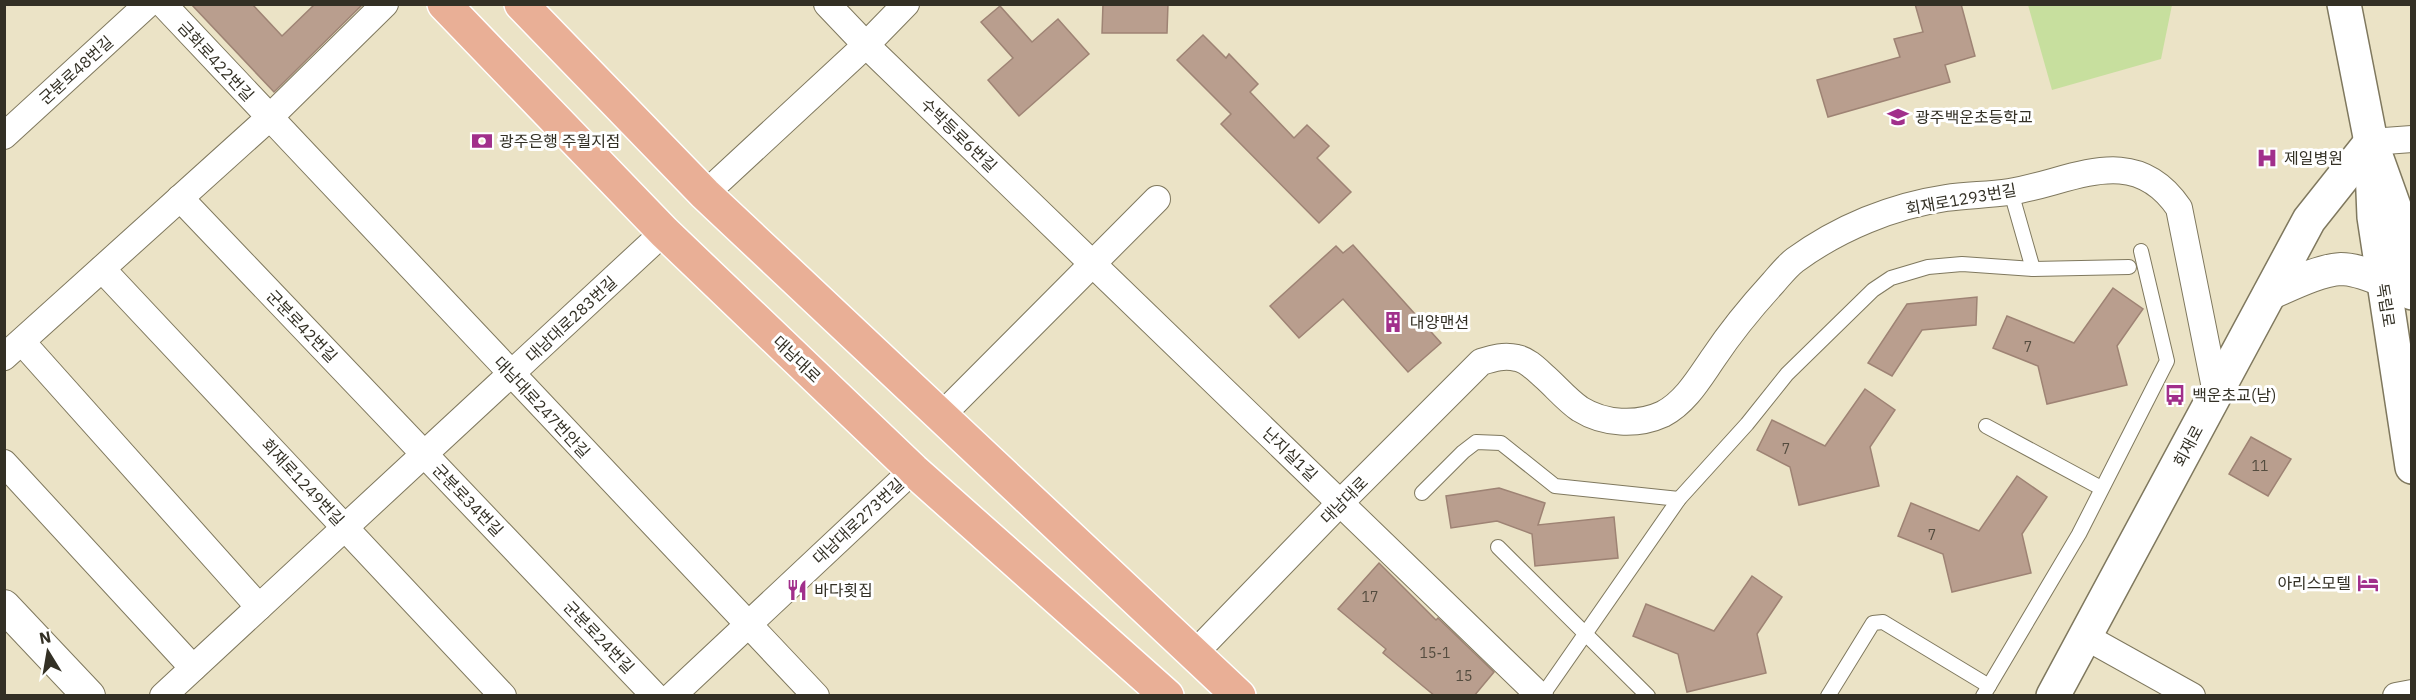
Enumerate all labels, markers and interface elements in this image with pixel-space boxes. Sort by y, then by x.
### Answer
street label: 금화로422번길 [174,17,258,105]
street label: 군분로48번길 [35,32,117,108]
street label: 수박등로6번길 [917,94,1001,176]
school or university icon: 광주백운초등학교 [1886,105,1910,129]
place label: 광주백운초등학교 [1915,107,2033,127]
bank icon: 광주은행 주월지점 [470,129,494,153]
place label: 광주은행 주월지점 [499,131,621,151]
hospital icon: 제일병원 [2255,146,2279,170]
place label: 제일병원 [2284,148,2343,168]
street label: 회재로1293번길 [1904,179,2018,219]
street label: 대남대로283번길 [521,272,621,366]
street label: 독립로 [2373,282,2399,329]
street label: 군분로42번길 [263,286,341,366]
building icon: 대양맨션 [1381,310,1405,334]
place label: 대양맨션 [1410,312,1469,332]
street label: 대남대로 [769,331,825,387]
house number: 7 [2024,338,2032,356]
street label: 대남대로247번안길 [490,352,594,462]
bus stop icon: 백운초교(남) [2163,383,2187,407]
place label: 백운초교(남) [2192,385,2276,405]
street label: 회재로 [2169,422,2207,470]
street label: 난지실1길 [1258,423,1322,485]
street label: 회재로1249번길 [257,434,349,530]
house number: 7 [1782,440,1790,458]
house number: 11 [2252,457,2268,475]
street label: 군분로34번길 [429,460,507,540]
street label: 대남대로 [1316,472,1372,528]
street label: 대남대로273번길 [808,474,908,568]
house number: 7 [1928,526,1936,544]
hotel icon: 아리스모텔 [2356,571,2380,595]
place label: 아리스모텔 [2277,573,2351,593]
restaurant icon: 바다횟집 [785,578,809,602]
place label: 바다횟집 [814,580,873,600]
house number: 17 [1362,588,1378,606]
street label: 군분로24번길 [560,597,638,677]
north arrow [18,622,78,682]
text: N [38,626,53,648]
house number: 15-1 [1420,644,1450,662]
house number: 15 [1456,667,1472,685]

